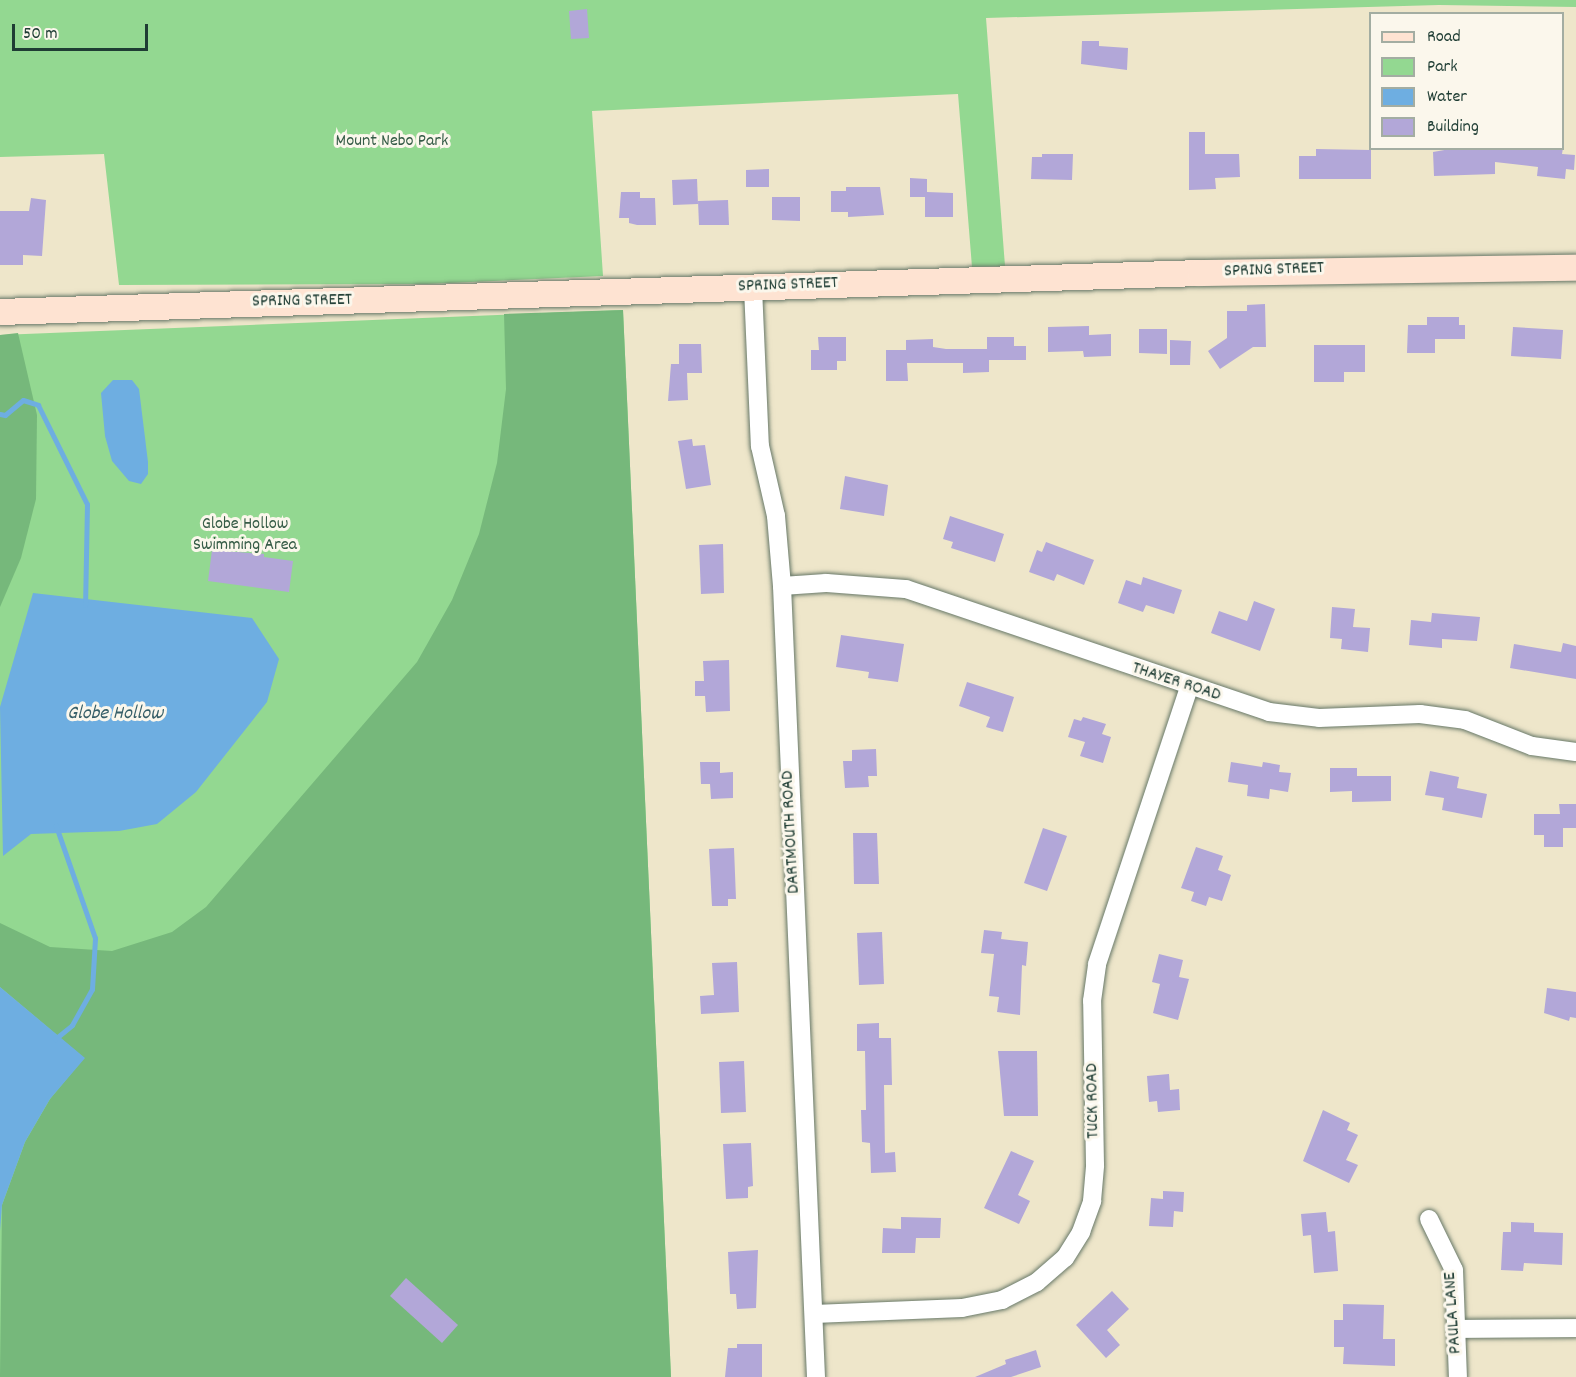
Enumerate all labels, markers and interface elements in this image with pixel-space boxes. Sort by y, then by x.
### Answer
scale bar [15,12,152,50]
legend [1369,12,1564,150]
text: 50 m [23,22,58,47]
text: Road [1427,25,1461,50]
text: Park [1427,55,1458,80]
text: Water [1427,85,1467,110]
text: Building [1427,115,1479,140]
park label: Mount Nebo Park [336,131,448,153]
street label: SPRING STREET [1224,258,1324,284]
street label: SPRING STREET [738,273,838,299]
street label: SPRING STREET [252,290,352,314]
park label: Globe Hollow Swimming Area [193,515,297,558]
street label: THAYER ROAD [1129,658,1223,708]
water label: Globe Hollow [67,702,163,726]
street label: DARTMOUTH ROAD [778,770,806,894]
street label: TUCK ROAD [1083,1063,1105,1139]
street label: PAULA LANE [1440,1271,1468,1355]

